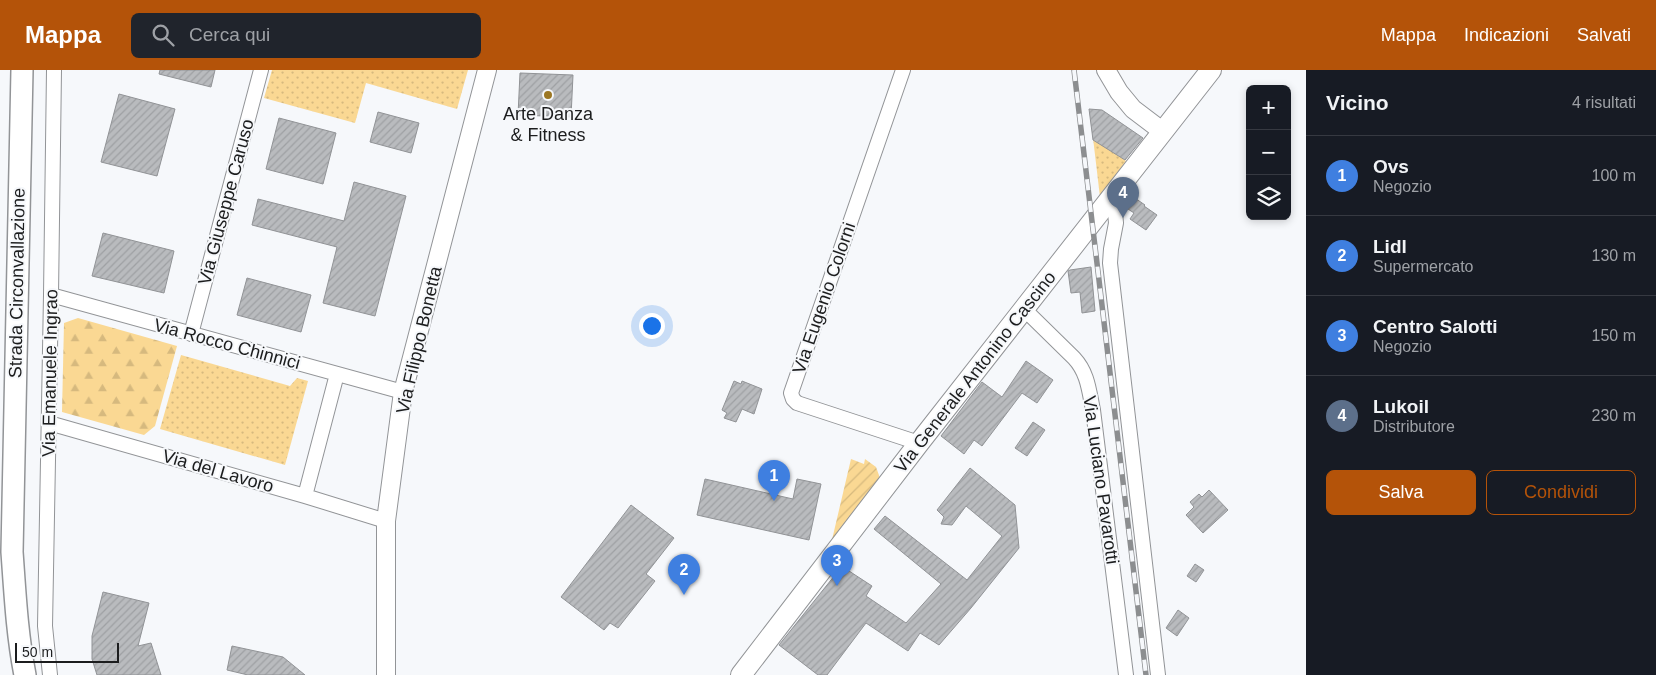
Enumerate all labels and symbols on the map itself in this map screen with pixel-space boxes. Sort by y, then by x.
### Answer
marker: Arte Danza & Fitness [542,89,554,101]
place label: Arte Danza & Fitness [503,104,594,145]
street label: Via Giuseppe Caruso [194,117,258,287]
pin: 4 [1107,177,1139,218]
street label: Strada Circonvallazione [5,188,29,378]
street label: Via Eugenio Colorni [789,220,859,376]
street label: Via Filippo Bonetta [392,263,446,416]
street label: Via Generale Antonino Cascino [890,267,1060,477]
street label: Via Emanuele Ingrao [39,289,61,457]
your location [639,313,665,339]
street label: Via Rocco Chinnici [152,315,302,373]
street label: Via Luciano Pavarotti [1079,395,1123,565]
street label: Via del Lavoro [160,446,276,496]
pin: 1 [758,460,790,501]
pin: 3 [821,545,853,586]
pin: 2 [668,554,700,595]
scale bar [15,640,119,663]

